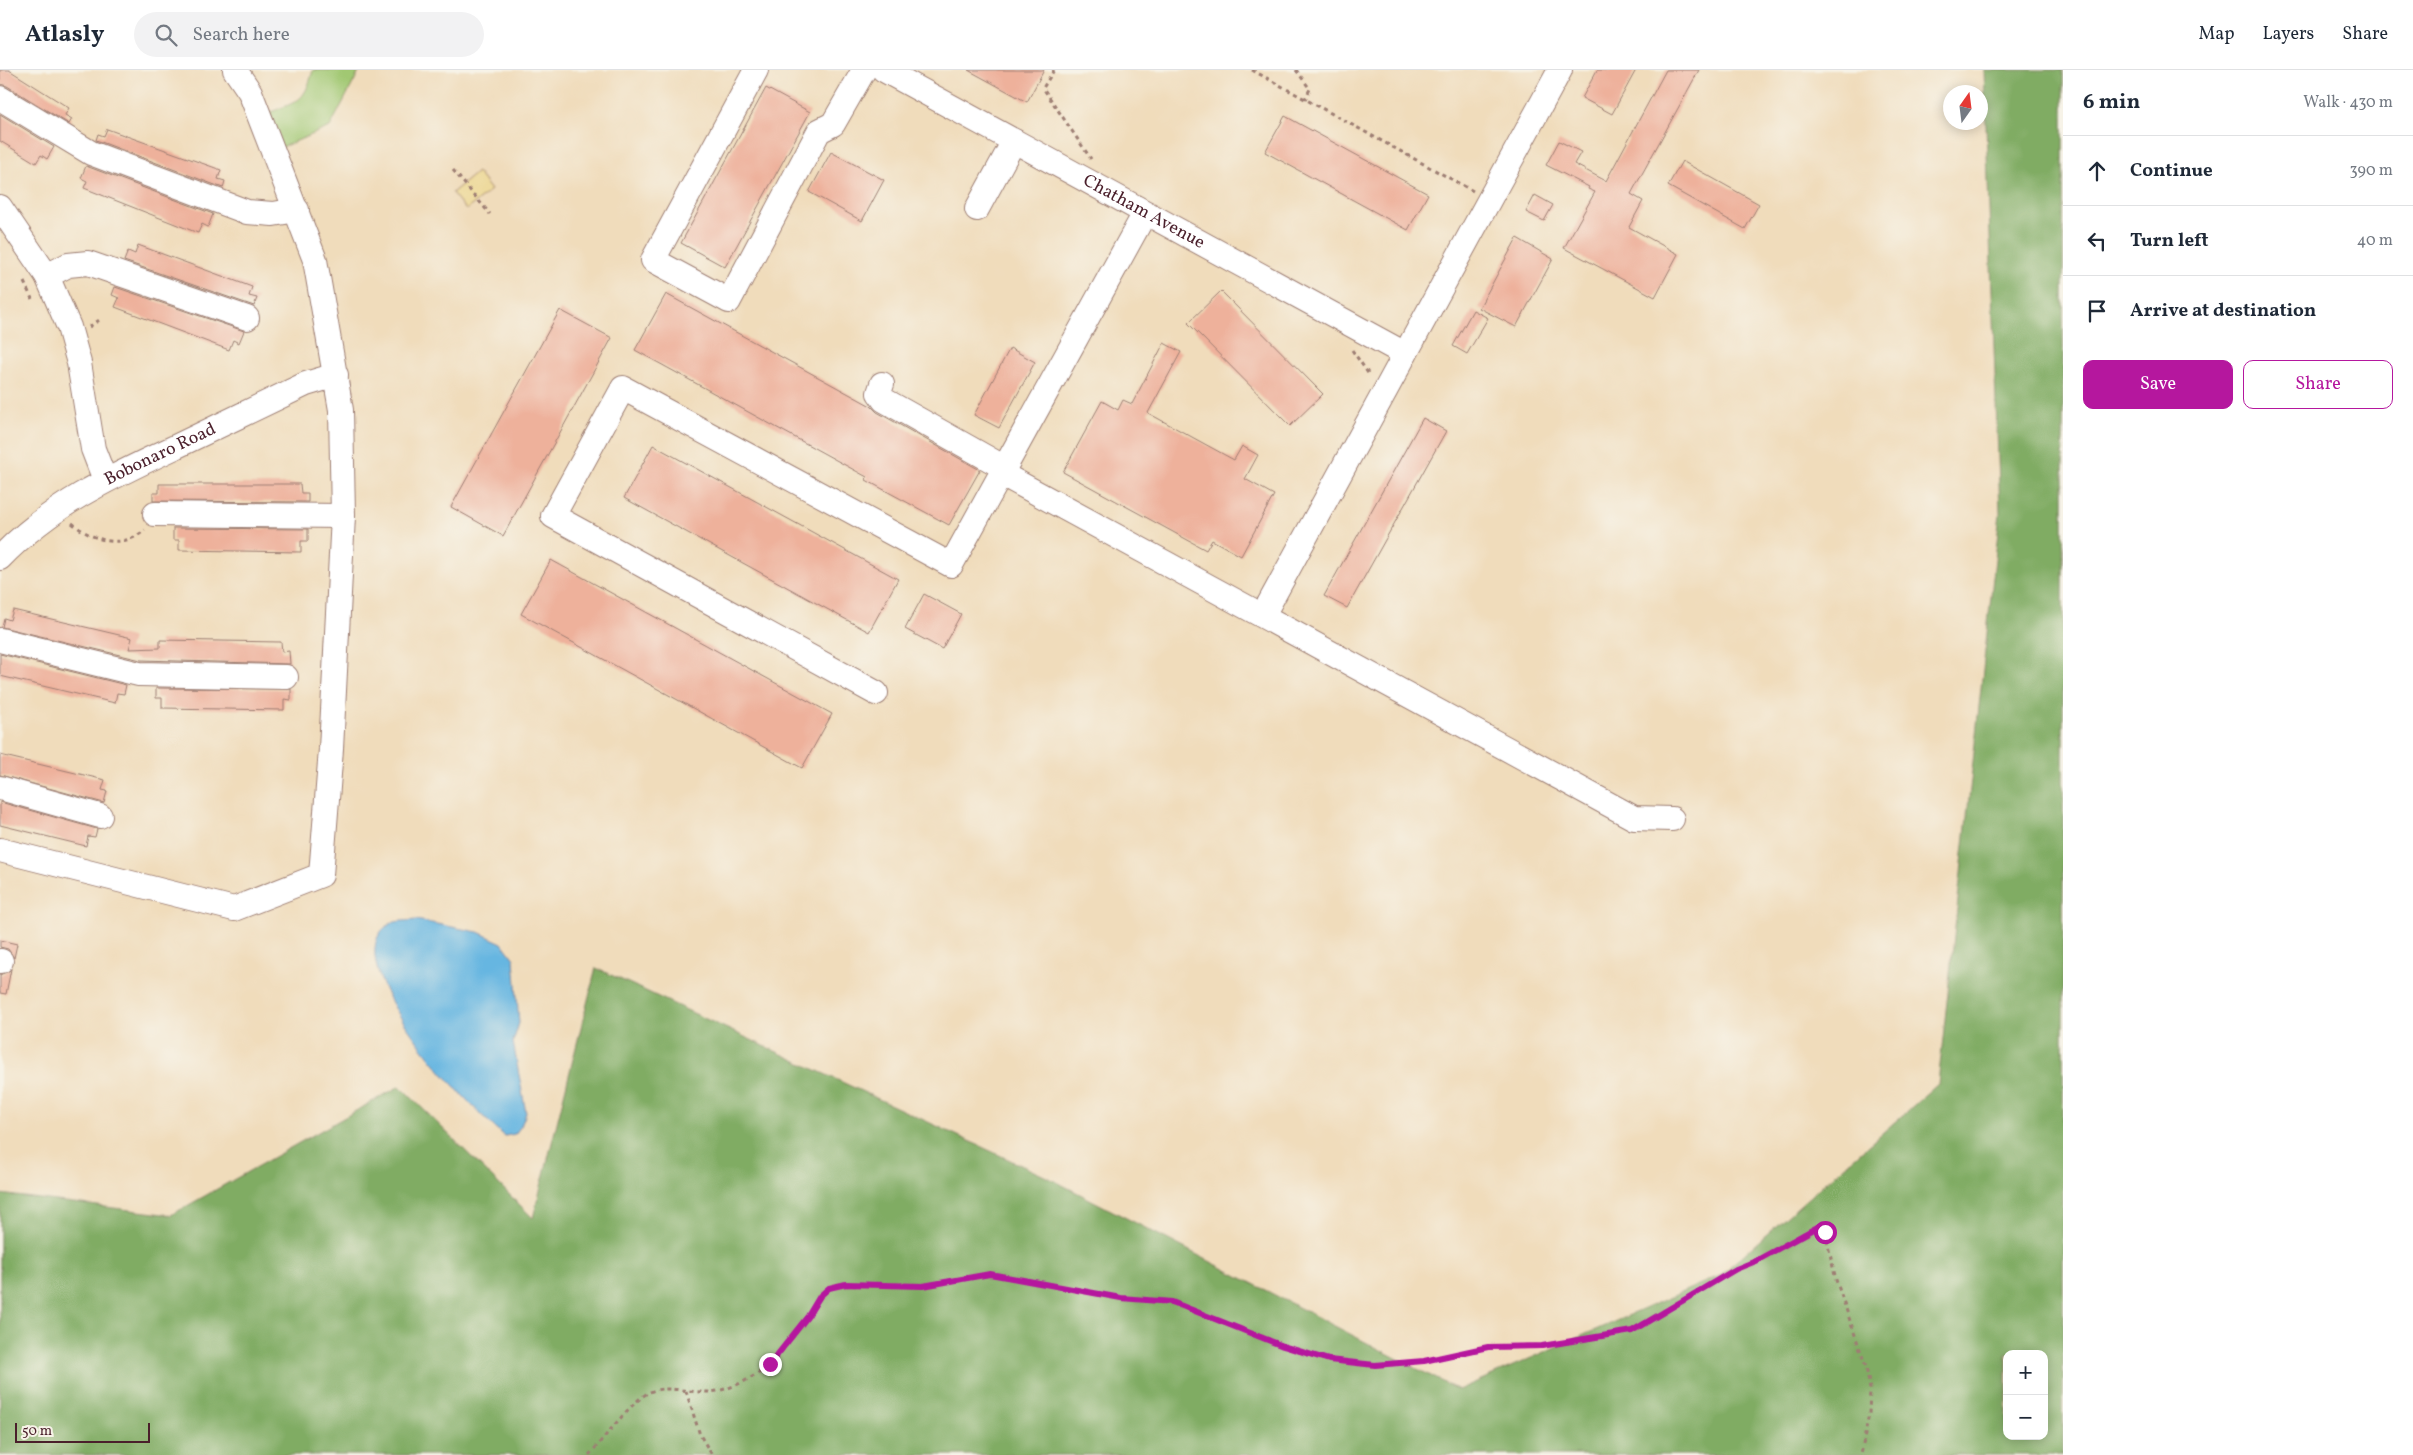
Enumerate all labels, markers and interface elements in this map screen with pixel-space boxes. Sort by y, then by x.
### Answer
search box [134,12,484,57]
text: Atlasly [25,18,104,52]
icon: search [152,21,180,49]
text: Search here [192,22,290,48]
text: Map [2198,22,2234,47]
text: Layers [2262,22,2314,47]
text: Share [2342,22,2388,47]
north arrow [1943,85,1988,130]
text: 6 min [2083,88,2140,117]
text: Walk · 430 m [2303,92,2393,114]
icon: ahead [2083,157,2111,185]
text: Continue [2130,158,2213,184]
text: 390 m [2350,160,2393,182]
street label: Chatham Avenue [1078,168,1209,255]
icon: left [2083,227,2111,255]
text: Turn left [2130,228,2209,254]
text: 40 m [2357,230,2393,252]
icon: arrive [2083,297,2111,325]
text: Arrive at destination [2130,298,2316,324]
button: Save [2083,360,2233,409]
button: Share [2243,360,2393,409]
street label: Bobonaro Road [100,417,220,492]
route start [1814,1221,1837,1244]
map controls [2003,1350,2048,1440]
button: + [2003,1350,2048,1395]
route end [759,1353,782,1376]
button: − [2003,1395,2048,1440]
scale bar [15,1420,150,1443]
text: 50 m [22,1422,52,1441]

